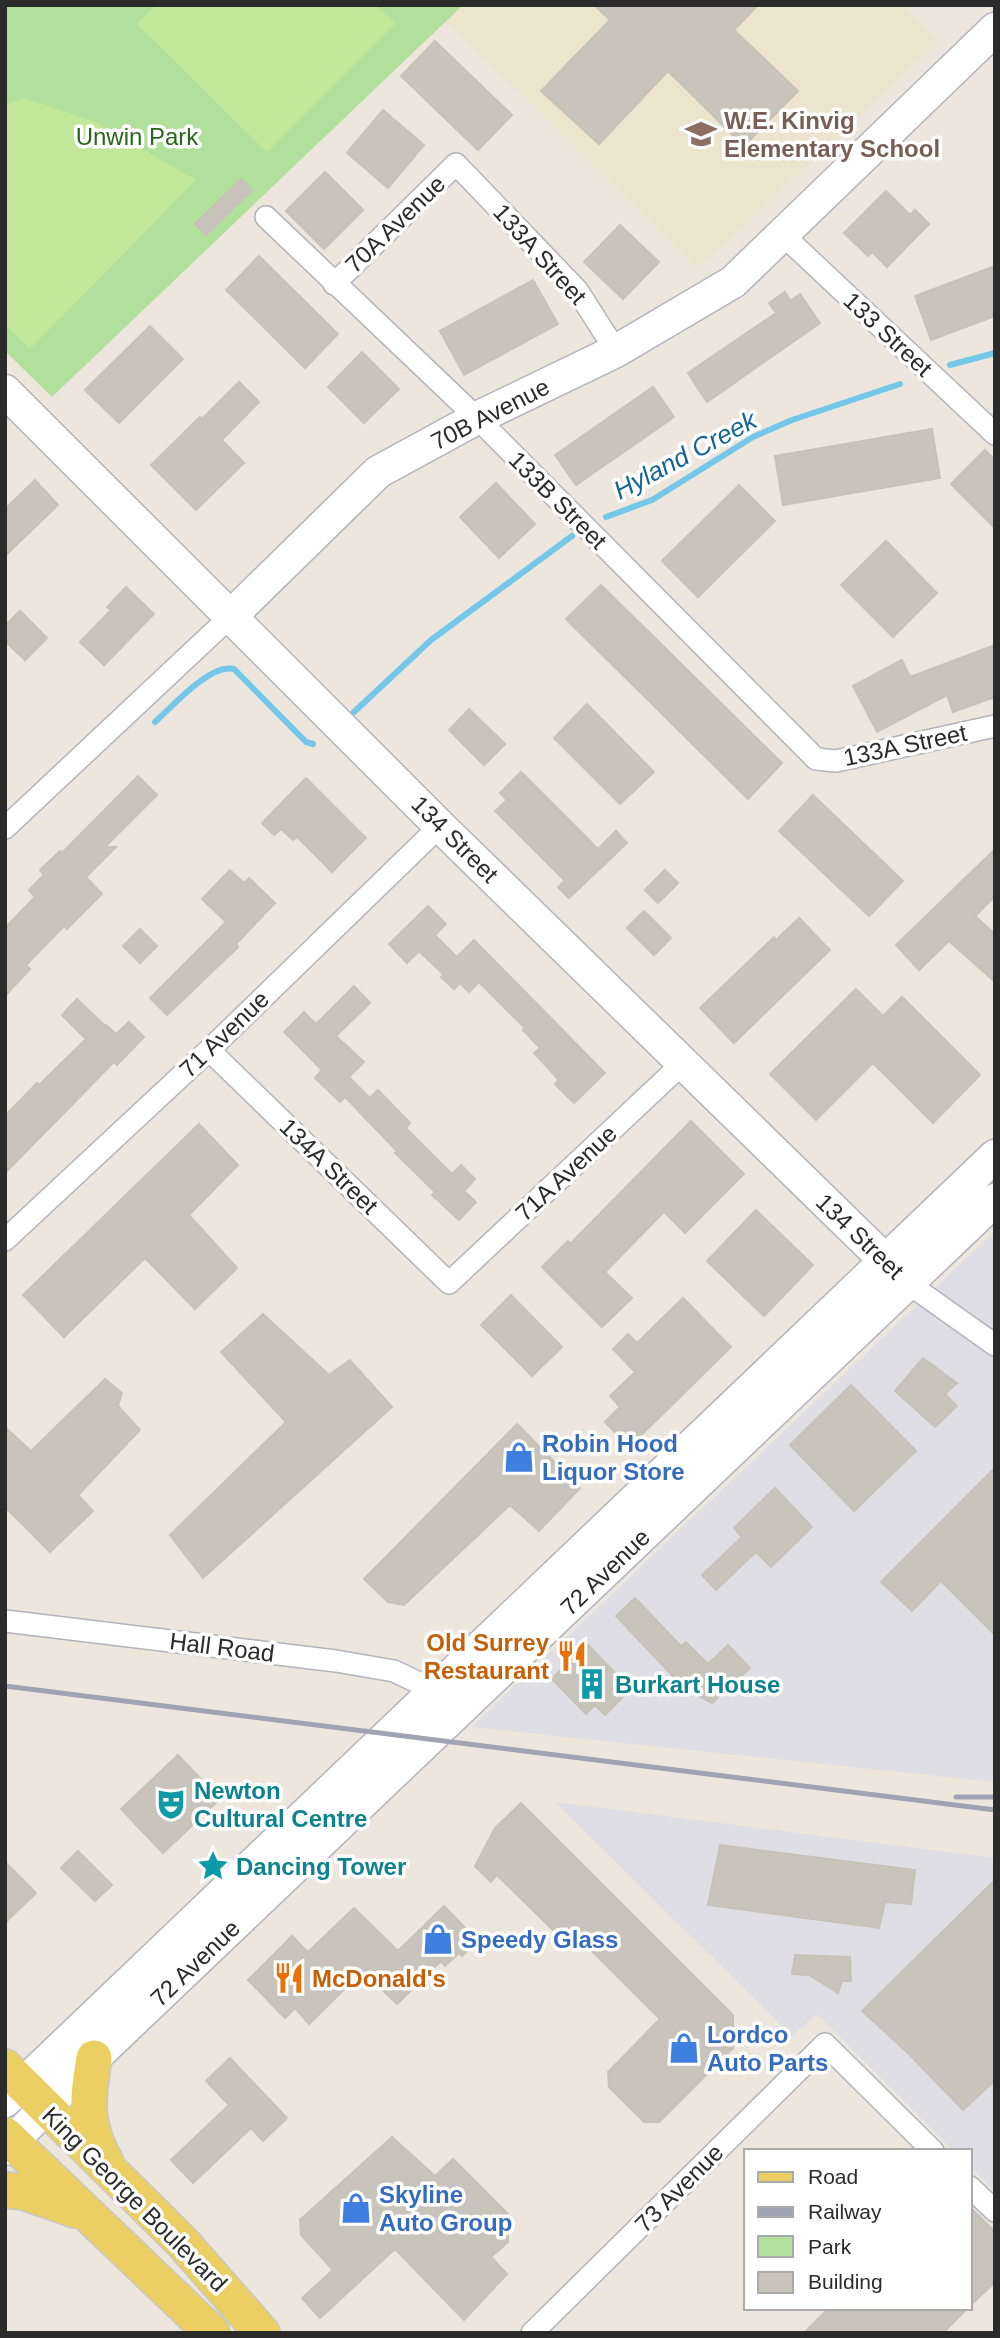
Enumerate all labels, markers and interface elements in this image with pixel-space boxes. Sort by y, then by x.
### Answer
place label: W.E. Kinvig Elementary School [724,107,940,162]
school or university icon: W.E. Kinvig Elementary School [684,117,718,151]
park label: Unwin Park [76,123,199,150]
street label: 70A Avenue [340,170,450,278]
street label: 133A Street [488,198,592,310]
street label: 133 Street [838,286,938,382]
street label: 70B Avenue [426,373,554,455]
water label: Hyland Creek [608,404,763,505]
street label: 133B Street [504,446,613,555]
street label: 133A Street [841,719,969,771]
street label: 134 Street [406,790,504,888]
street label: 71 Avenue [174,985,274,1083]
street label: 134A Street [275,1113,384,1220]
street label: 71A Avenue [510,1120,622,1226]
street label: 134 Street [811,1188,909,1284]
place label: Robin Hood Liquor Store [542,1430,685,1485]
shop icon: Robin Hood Liquor Store [502,1440,536,1474]
street label: 72 Avenue [555,1523,655,1621]
street label: Hall Road [168,1627,276,1667]
place label: Old Surrey Restaurant [424,1629,550,1684]
restaurant icon: Old Surrey Restaurant [555,1639,589,1673]
building icon: Burkart House [575,1667,609,1701]
place label: Burkart House [615,1671,780,1698]
place label: Newton Cultural Centre [194,1777,367,1832]
theatre icon: Newton Cultural Centre [154,1787,188,1821]
place icon: Dancing Tower [196,1849,230,1883]
place label: Dancing Tower [236,1853,406,1880]
street label: 72 Avenue [145,1914,245,2012]
shop icon: Speedy Glass [421,1922,455,1956]
place label: Speedy Glass [461,1926,618,1953]
restaurant icon: McDonald's [272,1961,306,1995]
place label: McDonald's [312,1965,446,1992]
place label: Lordco Auto Parts [707,2021,828,2076]
shop icon: Lordco Auto Parts [667,2031,701,2065]
street label: King George Boulevard [37,2101,233,2297]
street label: 73 Avenue [629,2138,729,2238]
legend [744,2149,972,2310]
text: Road [808,2165,858,2188]
place label: Skyline Auto Group [379,2181,512,2236]
shop icon: Skyline Auto Group [339,2191,373,2225]
text: Railway [808,2200,882,2223]
text: Park [808,2235,852,2258]
text: Building [808,2270,883,2293]

